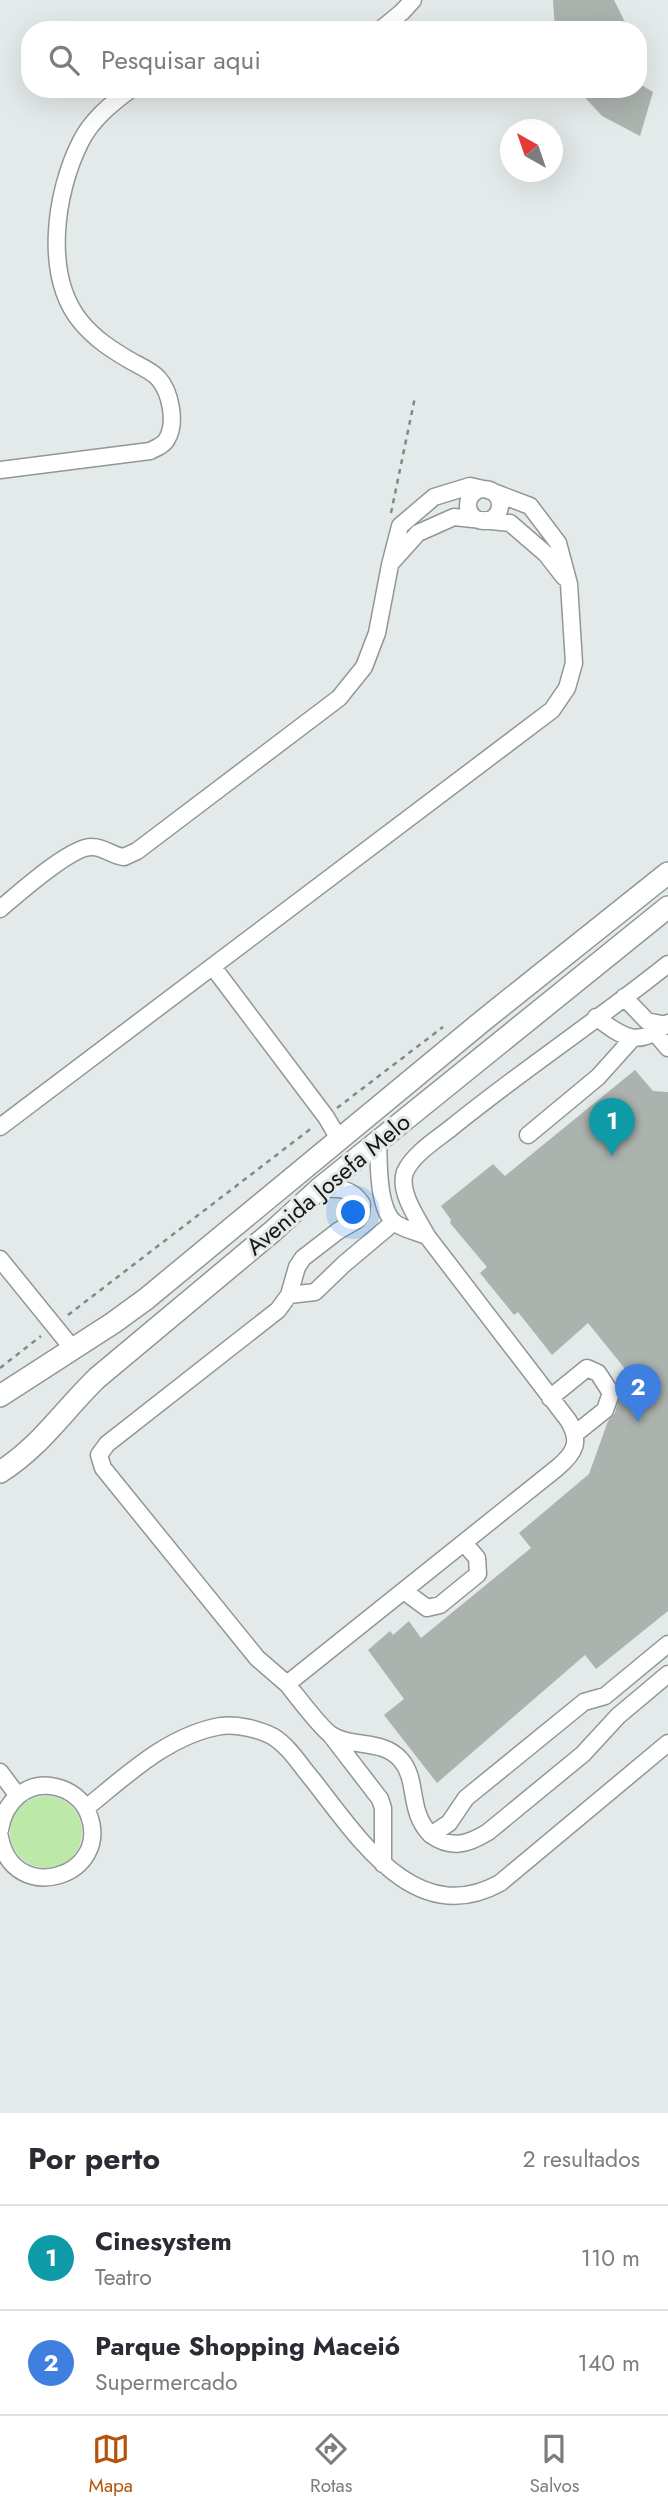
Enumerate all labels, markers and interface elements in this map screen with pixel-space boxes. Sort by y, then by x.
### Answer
search box [21,21,647,98]
icon: search [45,41,83,79]
text: Pesquisar aqui [101,41,261,79]
north arrow [500,119,563,182]
pin: 1 [589,1098,635,1156]
street label: Avenida Josefa Melo [238,1105,418,1263]
your location [336,1195,370,1229]
pin: 2 [615,1364,661,1422]
text: Por perto [28,2137,160,2180]
text: 2 resultados [522,2142,640,2176]
text: Cinesystem [95,2222,232,2260]
text: 1 [45,2241,57,2275]
text: 110 m [581,2241,640,2275]
text: Teatro [95,2260,152,2294]
text: Parque Shopping Maceió [95,2327,400,2365]
text: 2 [43,2346,59,2380]
text: 140 m [578,2346,640,2380]
text: Supermercado [95,2365,238,2399]
tab: Mapa [89,2430,133,2499]
tab: Rotas [310,2430,352,2499]
tab: Salvos [529,2430,579,2499]

